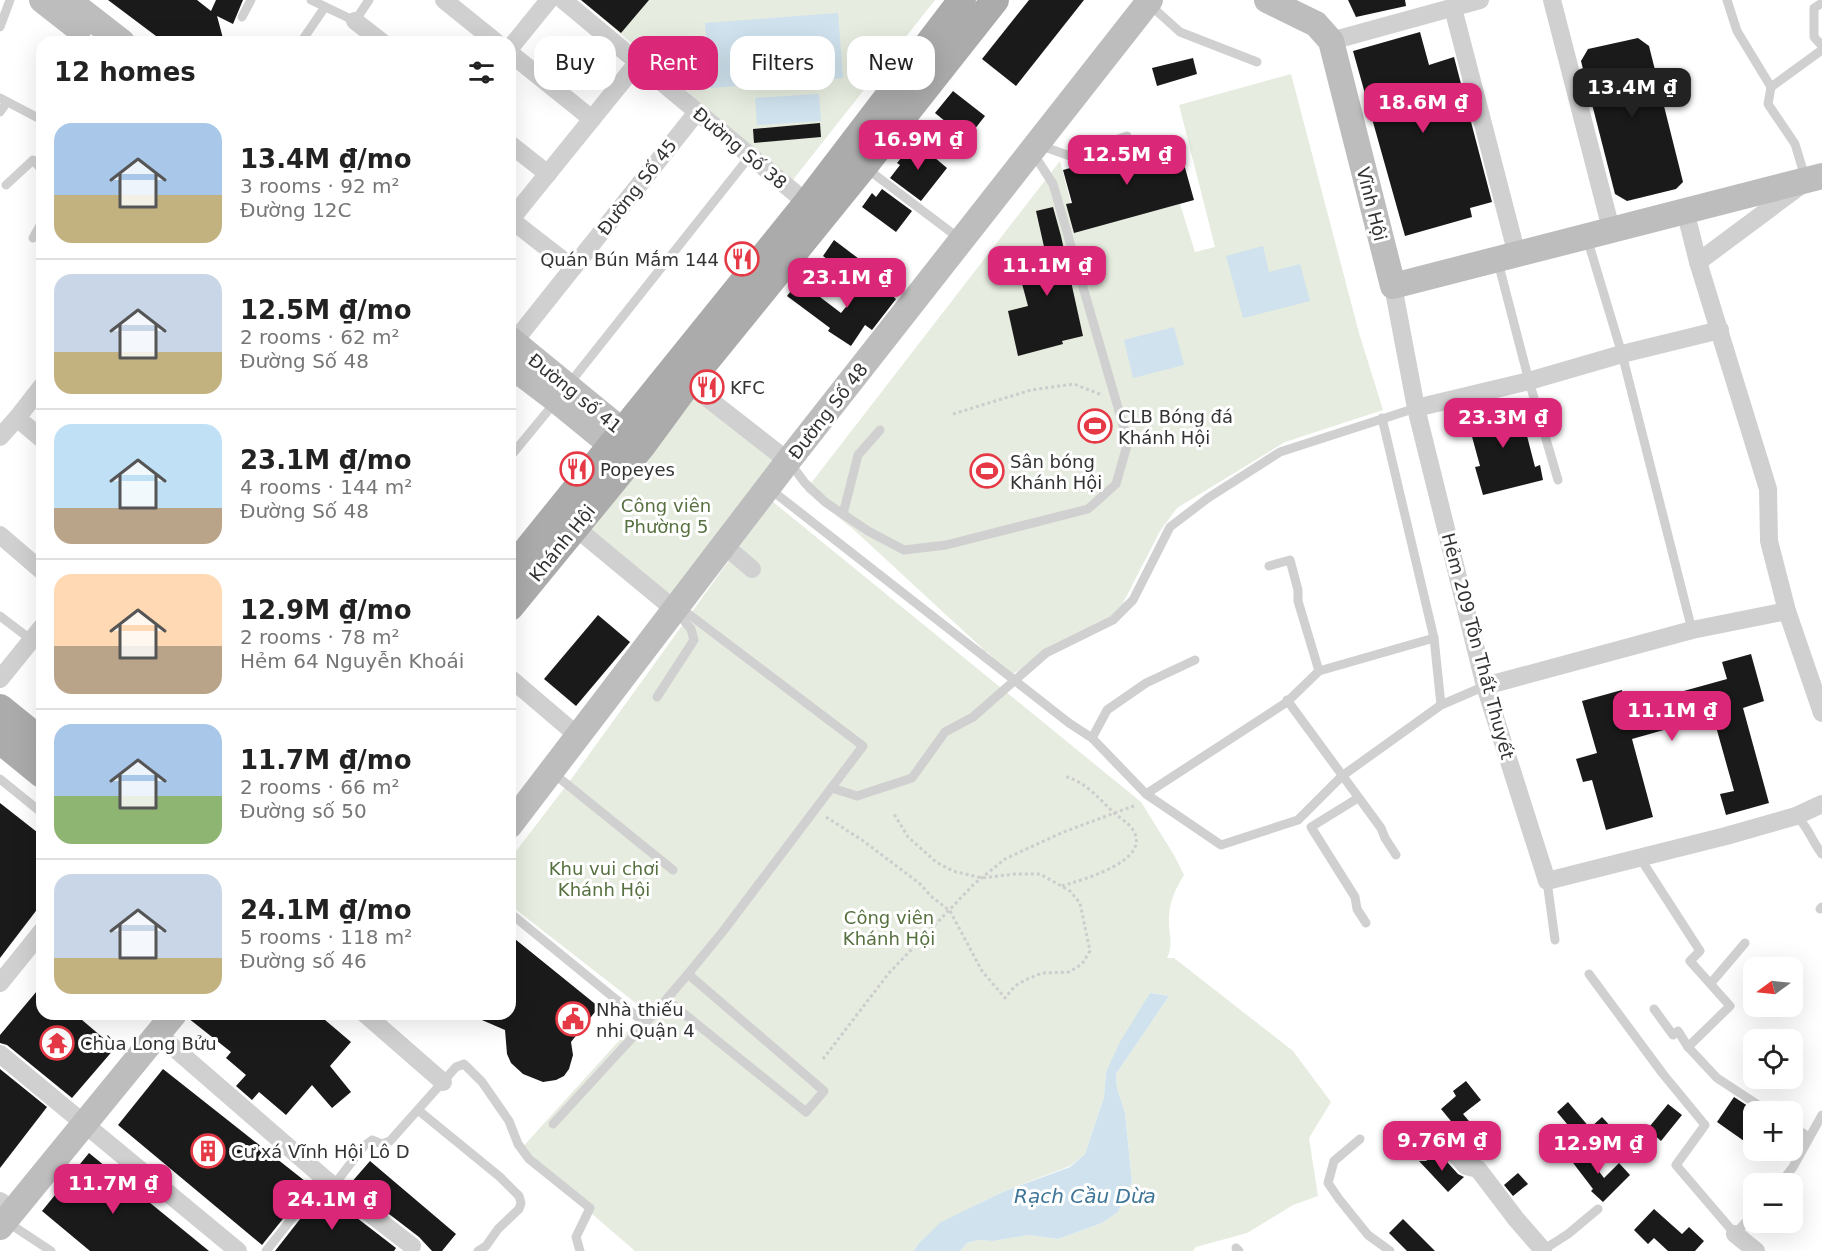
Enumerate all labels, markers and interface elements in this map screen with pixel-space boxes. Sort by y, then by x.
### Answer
chip: Buy [534,36,616,90]
chip: Rent [628,36,718,90]
chip: Filters [730,36,835,90]
chip: New [847,36,935,90]
icon: filters [465,56,498,89]
text: 12 homes [54,57,196,87]
pin: 13.4M ₫ [1577,68,1687,119]
text: 13.4M ₫ [1587,75,1677,99]
pin: 18.6M ₫ [1368,83,1478,134]
text: 18.6M ₫ [1378,90,1468,114]
street label: Đường Số 38 [689,103,791,193]
pin: 16.9M ₫ [863,120,973,171]
text: 16.9M ₫ [873,127,963,151]
street label: Đường Số 45 [593,135,681,239]
pin: 12.5M ₫ [1072,135,1182,186]
text: 12.5M ₫ [1082,142,1172,166]
text: 13.4M ₫/mo [240,144,412,174]
icon: home [102,147,174,219]
street label: Vĩnh Hội [1353,165,1391,243]
text: 3 rooms · 92 m² [240,174,400,198]
text: Đường 12C [240,198,352,222]
restaurant icon: Quán Bún Mắm 144 [724,241,760,277]
pin: 11.1M ₫ [992,246,1102,297]
place label: Quán Bún Mắm 144 [540,249,719,270]
text: 11.1M ₫ [1002,253,1092,277]
pin: 23.1M ₫ [792,258,902,309]
text: 23.1M ₫ [802,265,892,289]
text: 12.5M ₫/mo [240,295,412,325]
icon: home [102,298,174,370]
text: 2 rooms · 62 m² [240,325,400,349]
text: Đường Số 48 [240,349,369,373]
street label: Đường số 41 [524,349,626,437]
street label: Đường Số 48 [784,359,872,463]
restaurant icon: KFC [689,369,725,405]
place label: KFC [730,377,765,398]
pin: 23.3M ₫ [1448,398,1558,449]
text: 23.3M ₫ [1458,405,1548,429]
place label: CLB Bóng đá Khánh Hội [1118,406,1233,448]
sports icon: CLB Bóng đá Khánh Hội [1077,408,1113,444]
text: 23.1M ₫/mo [240,445,412,475]
icon: home [102,448,174,520]
restaurant icon: Popeyes [559,451,595,487]
place label: Sân bóng Khánh Hội [1010,451,1102,493]
sports icon: Sân bóng Khánh Hội [969,453,1005,489]
place label: Popeyes [600,459,675,480]
text: 4 rooms · 144 m² [240,475,412,499]
park label: Công viên Phường 5 [621,495,711,537]
text: Đường Số 48 [240,499,369,523]
street label: Khánh Hội [525,501,599,585]
street label: Hẻm 209 Tôn Thất Thuyết [1438,530,1518,762]
text: 12.9M ₫/mo [240,595,412,625]
icon: home [102,598,174,670]
text: 2 rooms · 78 m² [240,625,400,649]
text: Hẻm 64 Nguyễn Khoái [240,649,464,673]
pin: 11.1M ₫ [1617,691,1727,742]
text: 11.1M ₫ [1627,698,1717,722]
text: 11.7M ₫/mo [240,745,412,775]
icon: home [102,748,174,820]
text: 2 rooms · 66 m² [240,775,400,799]
text: Đường số 50 [240,799,367,823]
park label: Khu vui chơi Khánh Hội [549,858,659,900]
text: 24.1M ₫/mo [240,895,412,925]
icon: home [102,898,174,970]
park label: Công viên Khánh Hội [843,907,935,949]
text: 5 rooms · 118 m² [240,925,412,949]
text: Đường số 46 [240,949,367,973]
north arrow [1743,957,1803,1017]
map controls [1743,957,1803,1233]
place label: Nhà thiếu nhi Quận 4 [596,999,695,1041]
public building icon: Nhà thiếu nhi Quận 4 [555,1001,591,1037]
temple icon: Chùa Long Bửu [39,1025,75,1061]
button: locate [1743,1029,1803,1089]
place label: Chùa Long Bửu [80,1033,217,1054]
button: + [1743,1101,1803,1161]
pin: 9.76M ₫ [1387,1121,1497,1172]
pin: 12.9M ₫ [1543,1124,1653,1175]
text: 9.76M ₫ [1397,1128,1487,1152]
text: 12.9M ₫ [1553,1131,1643,1155]
building icon: Cư xá Vĩnh Hội Lô D [190,1133,226,1169]
place label: Cư xá Vĩnh Hội Lô D [231,1141,410,1162]
pin: 11.7M ₫ [58,1164,168,1215]
text: 11.7M ₫ [68,1171,158,1195]
button: − [1743,1173,1803,1233]
pin: 24.1M ₫ [277,1180,387,1231]
water label: Rạch Cầu Dừa [1014,1184,1156,1208]
text: 24.1M ₫ [287,1187,377,1211]

